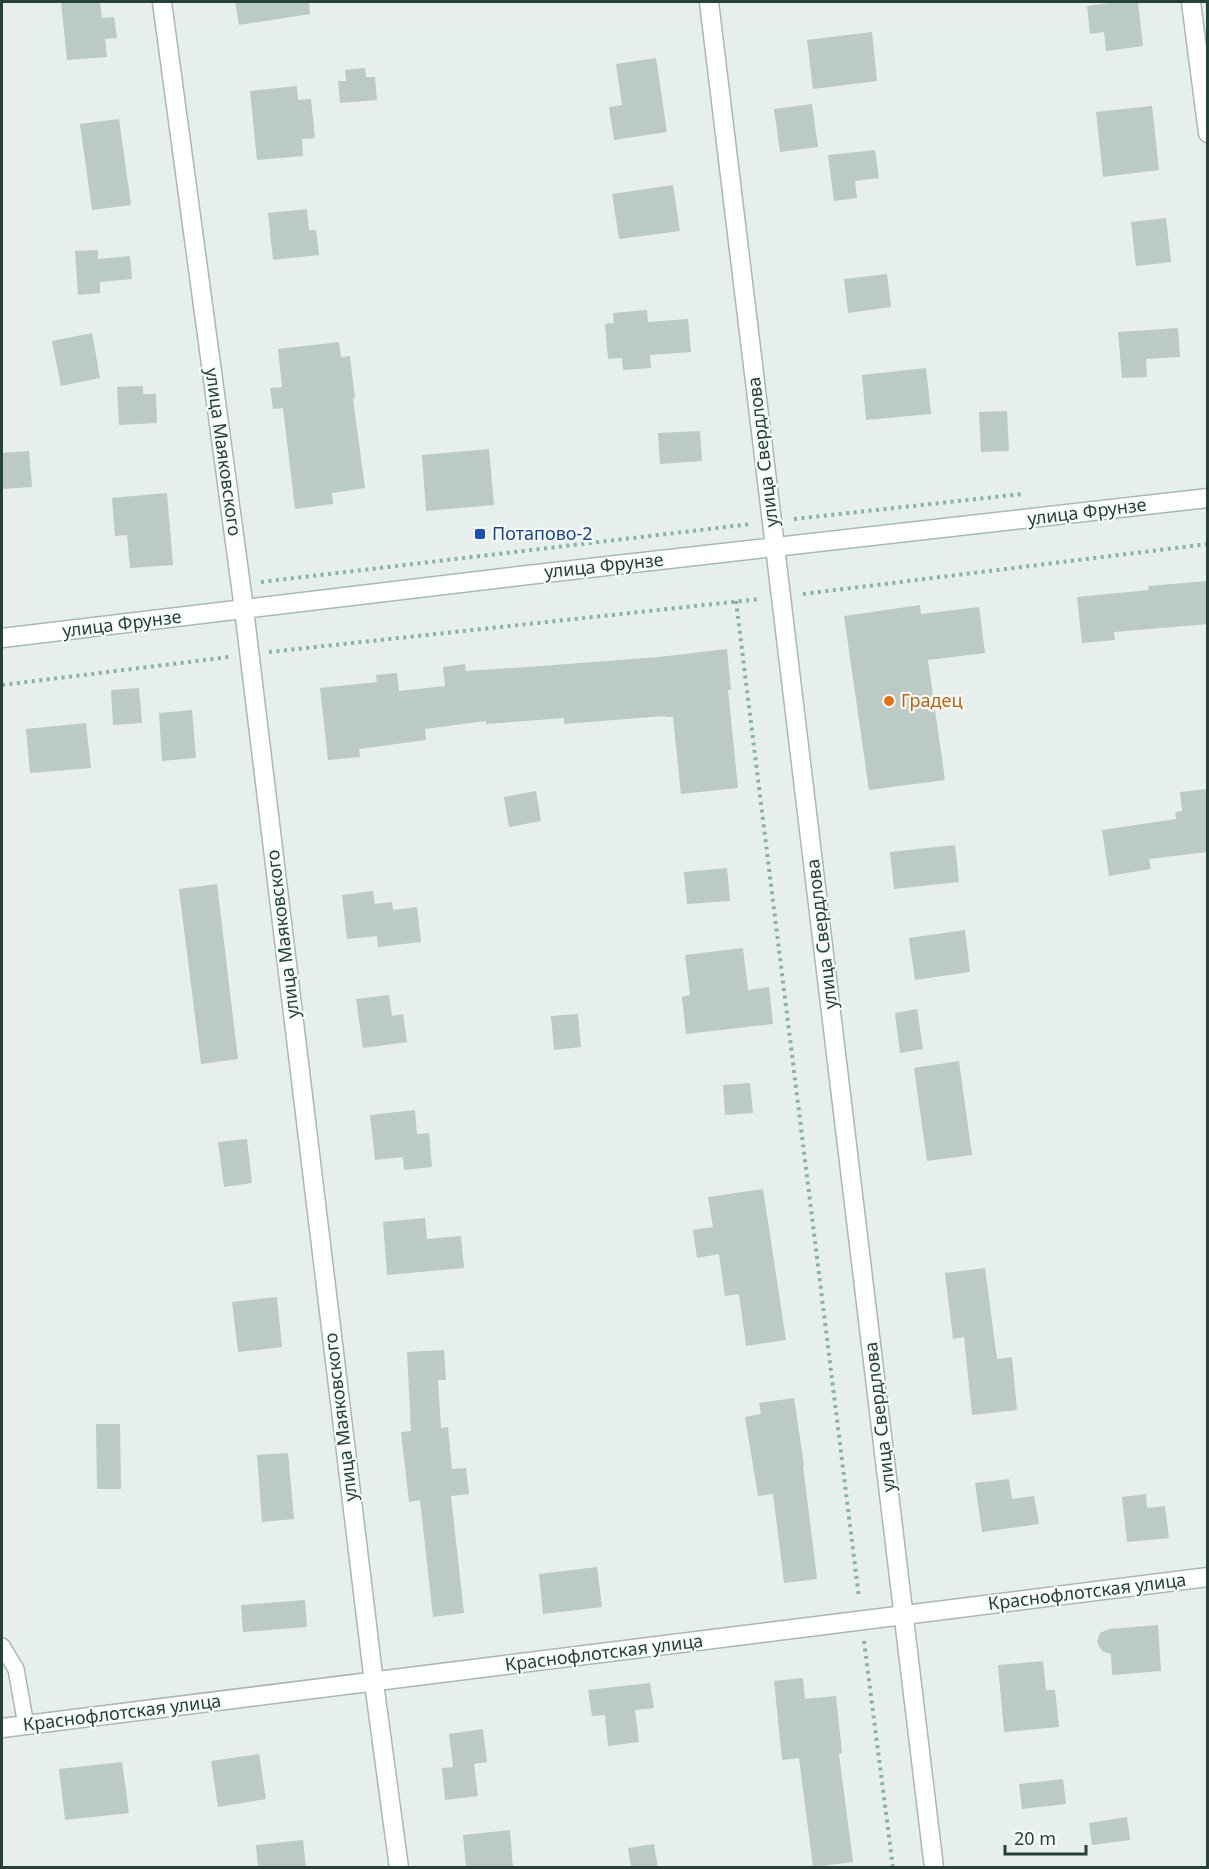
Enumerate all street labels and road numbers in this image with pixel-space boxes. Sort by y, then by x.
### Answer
street label: улица Маяковского [200,366,248,538]
street label: улица Свердлова [741,376,783,528]
street label: улица Фрунзе [1026,492,1148,530]
street label: улица Фрунзе [543,547,665,583]
street label: улица Фрунзе [61,604,183,642]
street label: улица Маяковского [260,848,304,1020]
street label: улица Свердлова [800,858,842,1010]
street label: улица Маяковского [318,1331,362,1503]
street label: улица Свердлова [858,1341,900,1493]
street label: Краснофлотская улица [986,1567,1187,1615]
street label: Краснофлотская улица [503,1628,704,1676]
street label: Краснофлотская улица [21,1688,222,1736]

